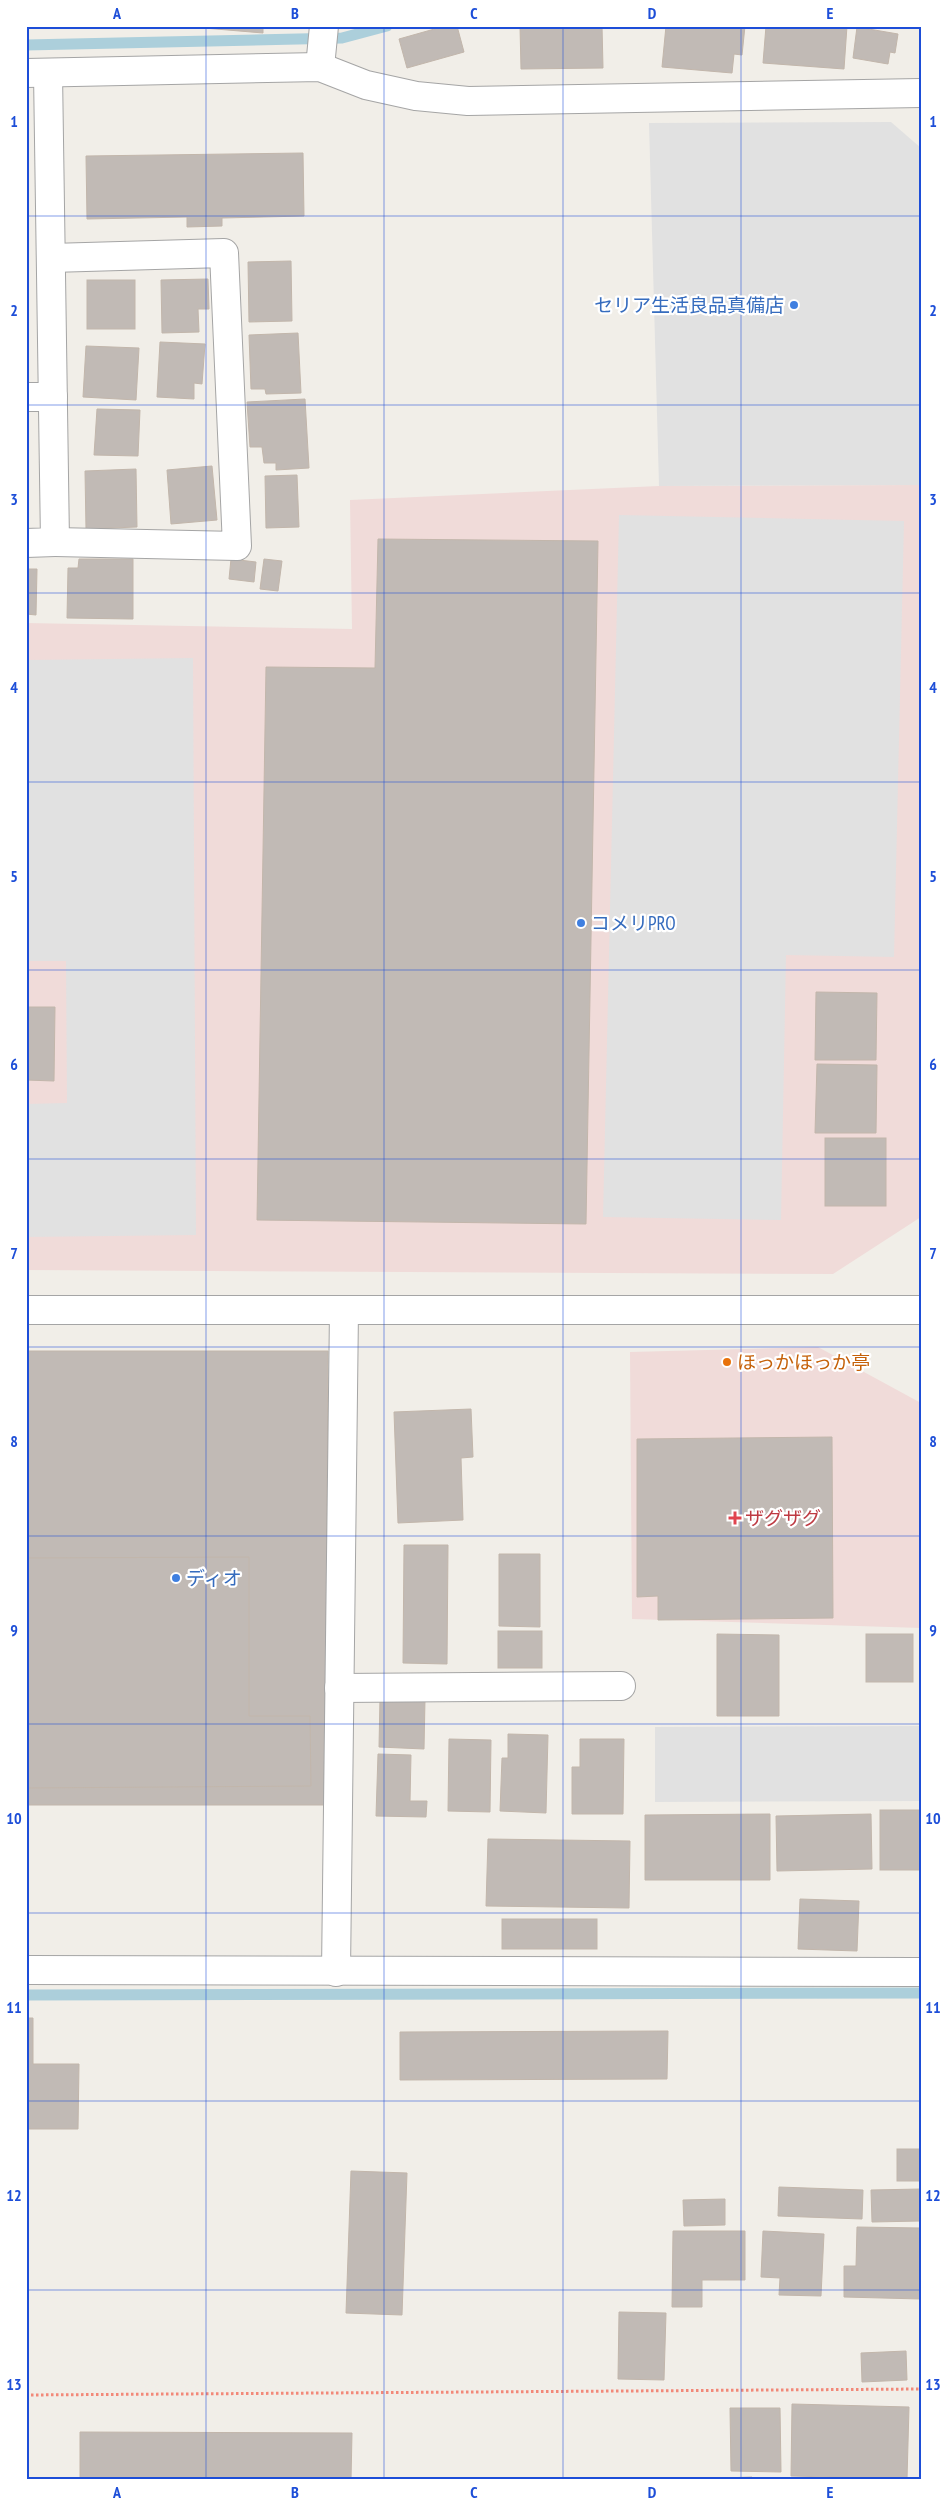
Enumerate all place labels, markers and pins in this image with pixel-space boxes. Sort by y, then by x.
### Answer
place label: セリア生活良品真備店 [594,293,784,317]
marker: セリア生活良品真備店 [788,299,800,311]
place label: コメリPRO [591,911,676,935]
marker: コメリPRO [575,917,587,929]
place label: ほっかほっか亭 [737,1350,870,1374]
marker: ほっかほっか亭 [721,1356,733,1368]
place label: ザグザグ [745,1506,821,1530]
marker: ザグザグ [729,1512,741,1524]
place label: ディオ [186,1566,242,1590]
marker: ディオ [170,1572,182,1584]

